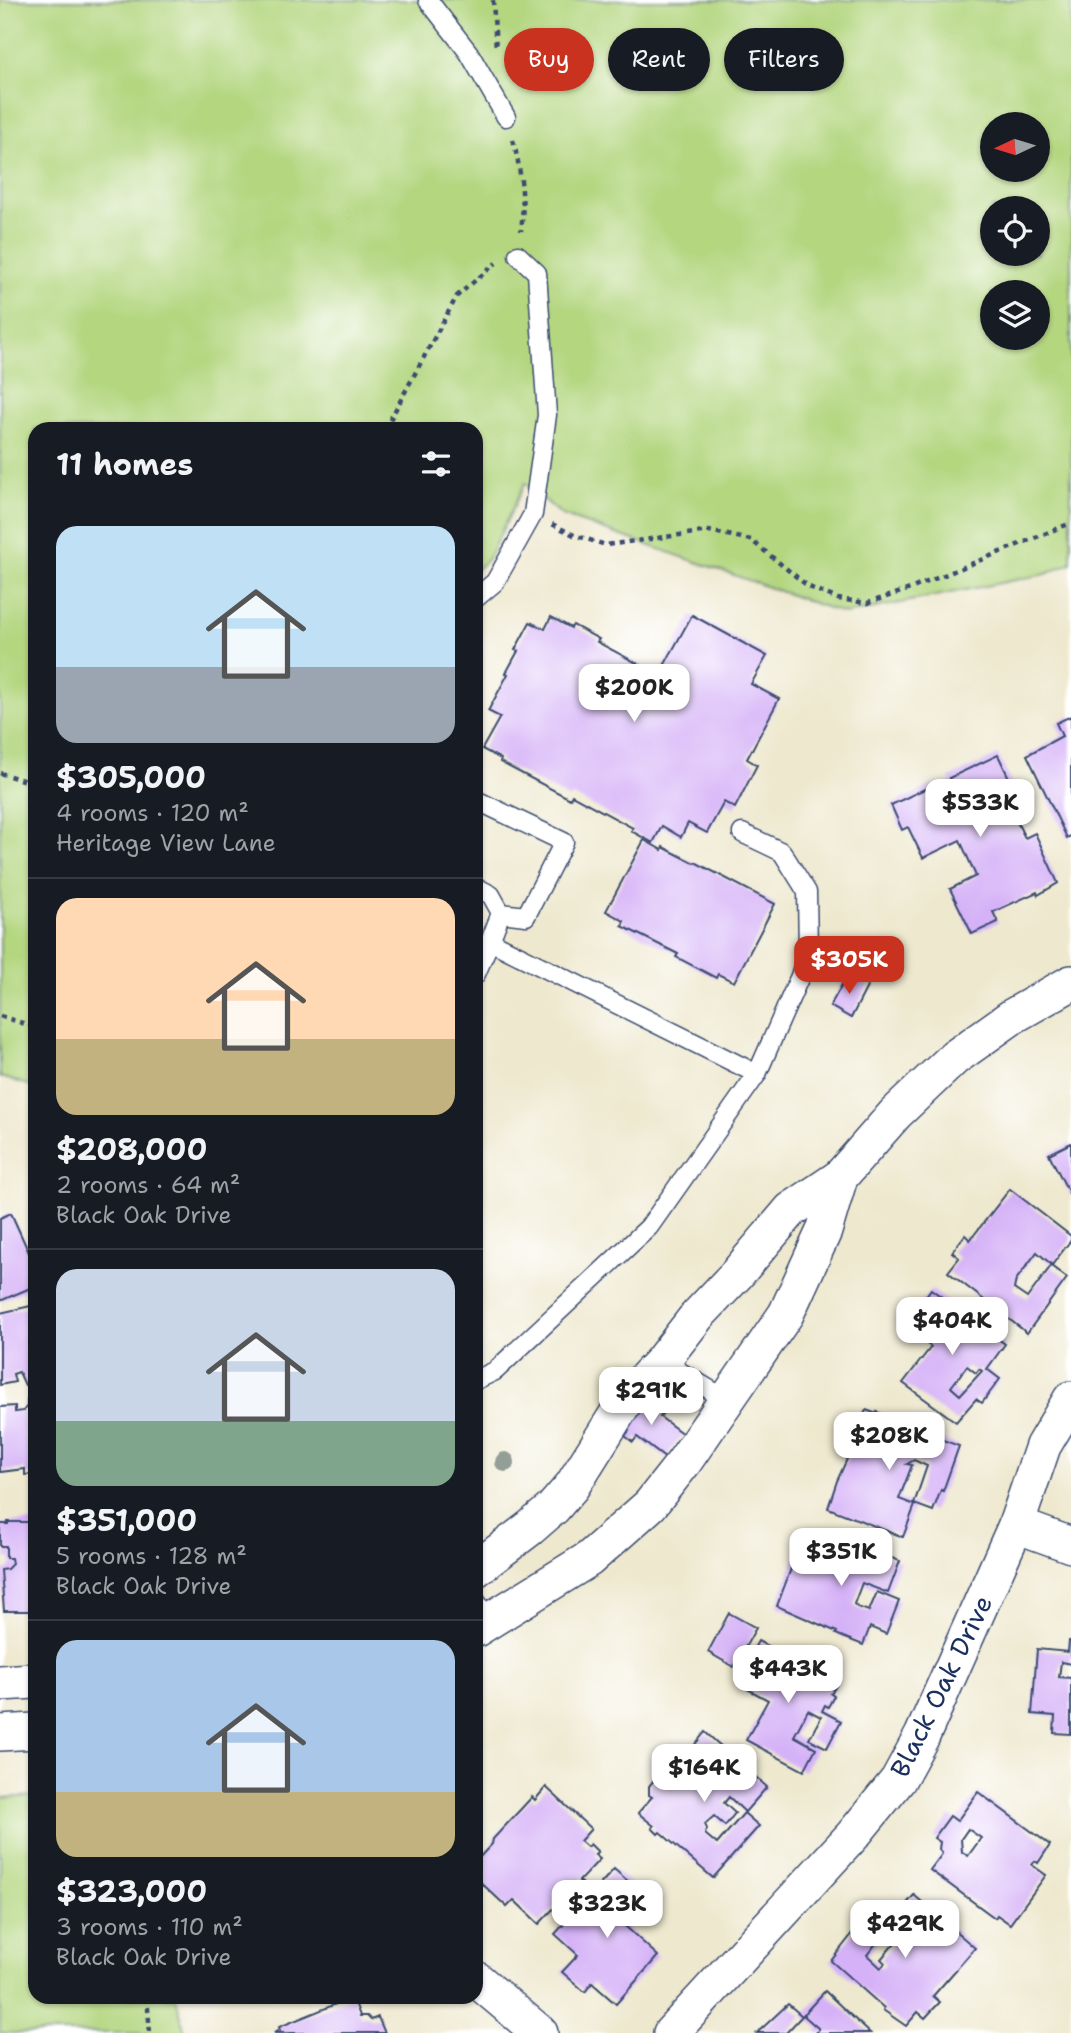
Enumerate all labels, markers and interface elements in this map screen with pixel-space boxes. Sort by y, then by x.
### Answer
chip: Buy [504,28,594,91]
chip: Rent [608,28,710,91]
chip: Filters [724,28,844,91]
north arrow [980,112,1050,182]
map controls [980,112,1050,350]
button: locate [980,196,1050,266]
button: layers [980,280,1050,350]
text: 11 homes [56,444,193,485]
icon: filters [417,445,455,483]
icon: home [193,571,319,697]
pin: $200K [585,664,683,724]
text: $200K [595,672,673,702]
text: $305,000 [56,757,206,798]
pin: $533K [931,780,1029,839]
text: $533K [941,787,1019,817]
text: 4 rooms · 120 m² [56,798,249,828]
text: Heritage View Lane [56,828,276,858]
pin: $305K [800,936,898,996]
icon: home [193,943,319,1069]
text: $305K [810,944,888,974]
text: $208,000 [56,1129,208,1170]
text: 2 rooms · 64 m² [56,1170,240,1200]
text: Black Oak Drive [56,1200,232,1230]
pin: $404K [903,1298,1001,1357]
text: $404K [912,1305,992,1335]
icon: home [193,1314,319,1440]
pin: $291K [602,1368,700,1427]
text: $291K [615,1375,687,1405]
pin: $208K [840,1412,938,1472]
text: $208K [850,1420,928,1450]
text: $351,000 [56,1500,197,1541]
pin: $351K [792,1528,890,1588]
text: $351K [805,1536,877,1566]
text: 5 rooms · 128 m² [56,1541,247,1571]
text: Black Oak Drive [56,1571,232,1601]
street label: Black Oak Drive [882,1589,1000,1783]
pin: $443K [739,1646,837,1705]
text: $443K [749,1653,827,1683]
icon: home [193,1685,319,1811]
pin: $164K [655,1744,753,1804]
text: $164K [668,1752,740,1782]
text: $323,000 [56,1871,207,1912]
pin: $323K [558,1881,656,1940]
text: $323K [568,1888,646,1918]
pin: $429K [856,1900,954,1960]
text: $429K [866,1908,944,1938]
text: 3 rooms · 110 m² [56,1912,243,1942]
text: Black Oak Drive [56,1942,232,1972]

